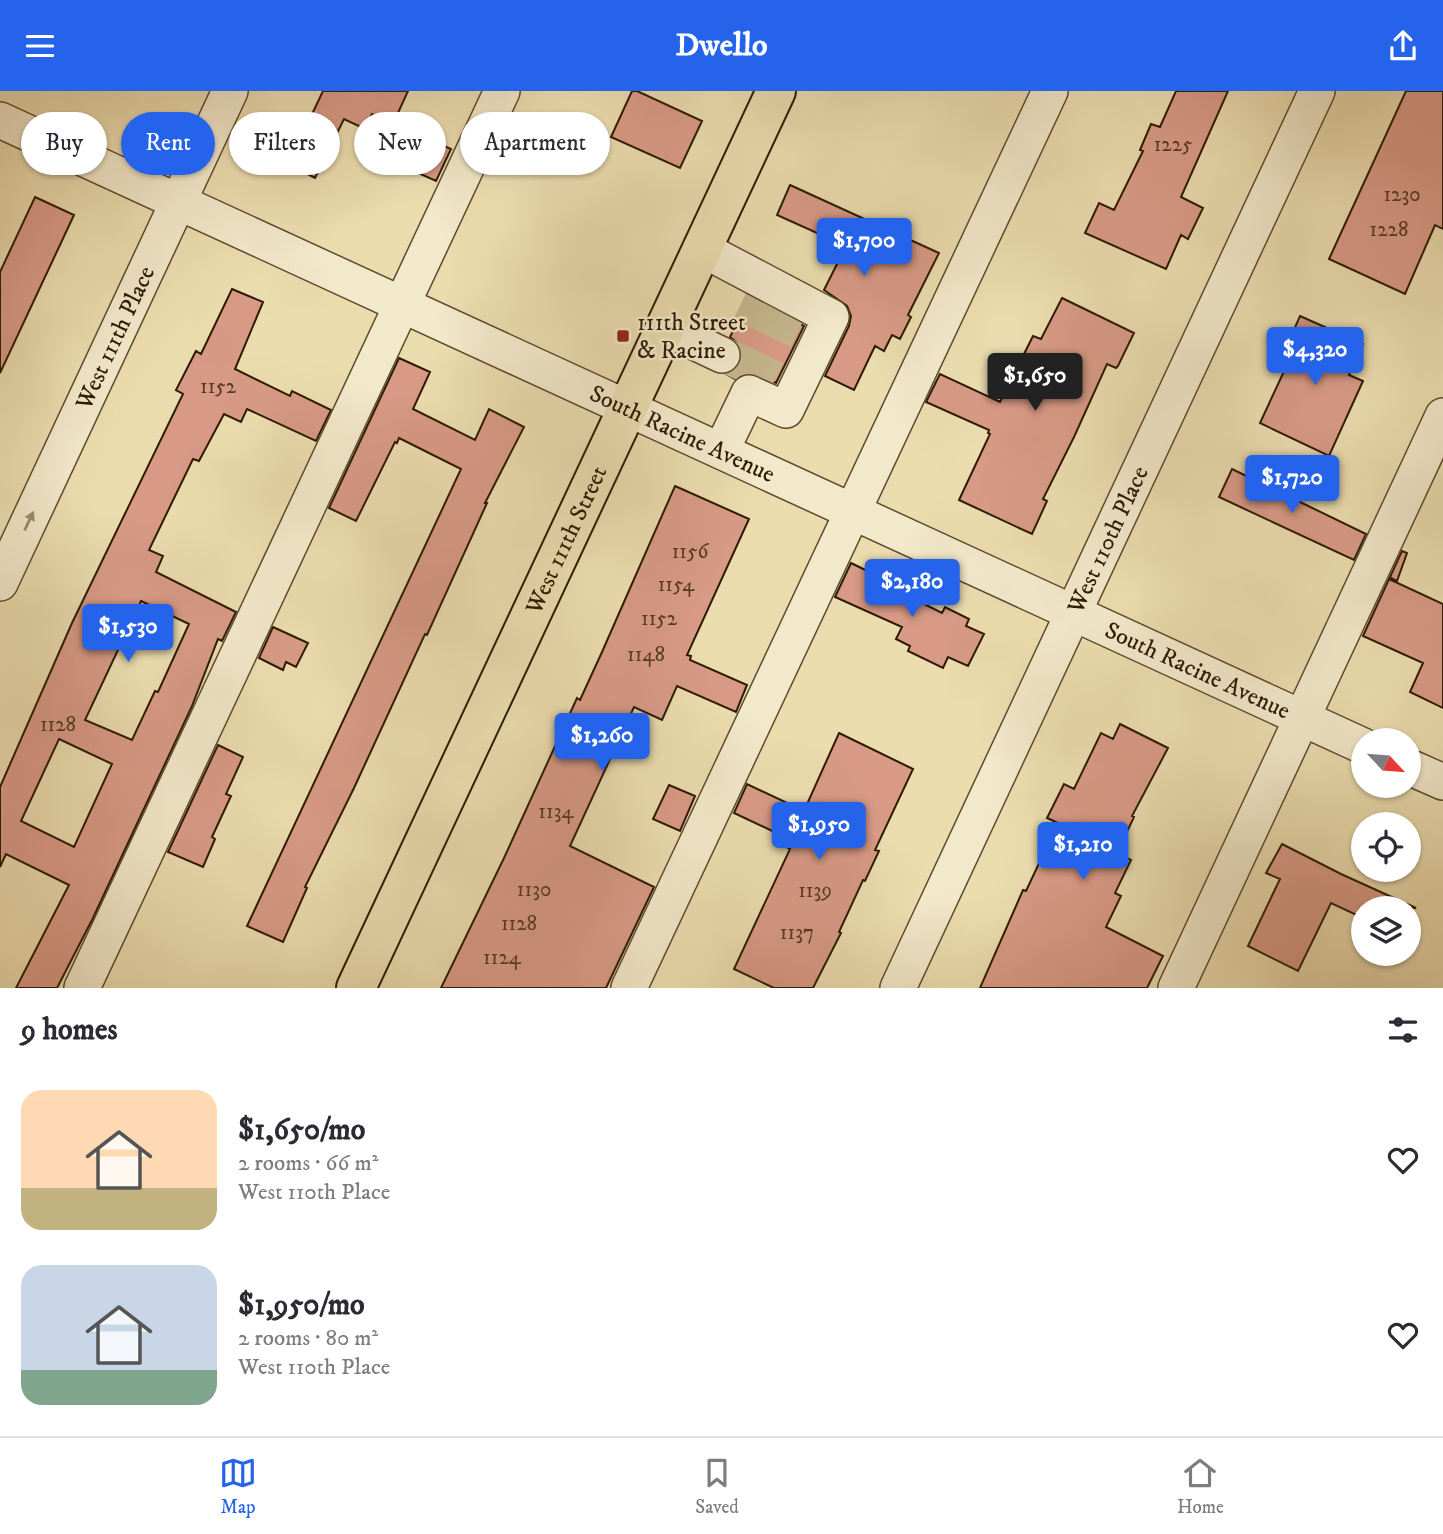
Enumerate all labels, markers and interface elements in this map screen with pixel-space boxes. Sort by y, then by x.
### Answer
text: Dwello [675,26,768,66]
icon: menu [21,27,59,65]
icon: share [1384,27,1422,65]
chip: Buy [21,112,107,175]
chip: Rent [121,112,215,175]
chip: Filters [229,112,340,175]
chip: New [354,112,446,175]
chip: Apartment [460,112,610,175]
house number: 1225 [1154,132,1192,158]
house number: 1230 [1383,182,1421,208]
house number: 1228 [1370,217,1408,243]
pin: $1,700 [807,219,921,278]
text: $1,700 [833,226,895,255]
street label: West 111th Place [69,261,162,415]
place label: 111th Street & Racine [637,308,746,366]
pin: $4,320 [1258,327,1372,387]
marker: 111th Street & Racine [615,328,631,344]
text: $4,320 [1283,335,1347,364]
pin: $1,650 [978,353,1092,413]
text: $1,650 [1004,361,1066,390]
house number: 1152 [200,374,237,400]
street label: South Racine Avenue [585,379,780,490]
pin: $1,720 [1235,455,1349,515]
street label: West 111th Street [519,461,615,620]
street label: West 110th Place [1061,461,1156,619]
text: $1,720 [1261,463,1323,492]
one-way arrow [23,511,35,531]
house number: 1156 [672,539,709,565]
pin: $2,180 [855,559,969,619]
text: $2,180 [881,567,943,596]
house number: 1154 [658,572,695,598]
pin: $1,530 [71,605,185,664]
house number: 1152 [641,606,678,632]
text: $1,530 [98,612,158,641]
street label: South Racine Avenue [1100,615,1295,727]
house number: 1148 [627,642,665,668]
house number: 1128 [40,712,76,738]
pin: $1,260 [545,713,659,773]
text: $1,260 [571,721,633,750]
north arrow [1351,728,1421,798]
map controls [1351,728,1421,966]
house number: 1134 [538,799,575,825]
pin: $1,950 [762,803,876,862]
text: $1,950 [788,810,850,839]
button: locate [1351,812,1421,882]
pin: $1,210 [1026,823,1140,882]
text: $1,210 [1053,830,1113,859]
house number: 1130 [517,877,551,903]
house number: 1139 [798,878,832,904]
button: layers [1351,896,1421,966]
house number: 1128 [501,911,537,937]
house number: 1137 [780,920,814,946]
house number: 1124 [483,945,522,971]
icon: filters [1384,1011,1422,1049]
text: 9 homes [21,1012,118,1049]
text: $1,650/mo [238,1112,365,1149]
icon: home [77,1118,161,1202]
icon: heart [1384,1141,1422,1179]
text: 2 rooms · 66 m² [238,1149,378,1178]
text: West 110th Place [238,1178,390,1207]
text: $1,950/mo [238,1287,365,1324]
icon: home [77,1293,161,1377]
icon: heart [1384,1316,1422,1354]
text: 2 rooms · 80 m² [238,1324,378,1353]
text: West 110th Place [238,1353,390,1382]
tab: Map [219,1454,257,1519]
tab: Saved [695,1454,739,1519]
tab: Home [1177,1454,1224,1519]

